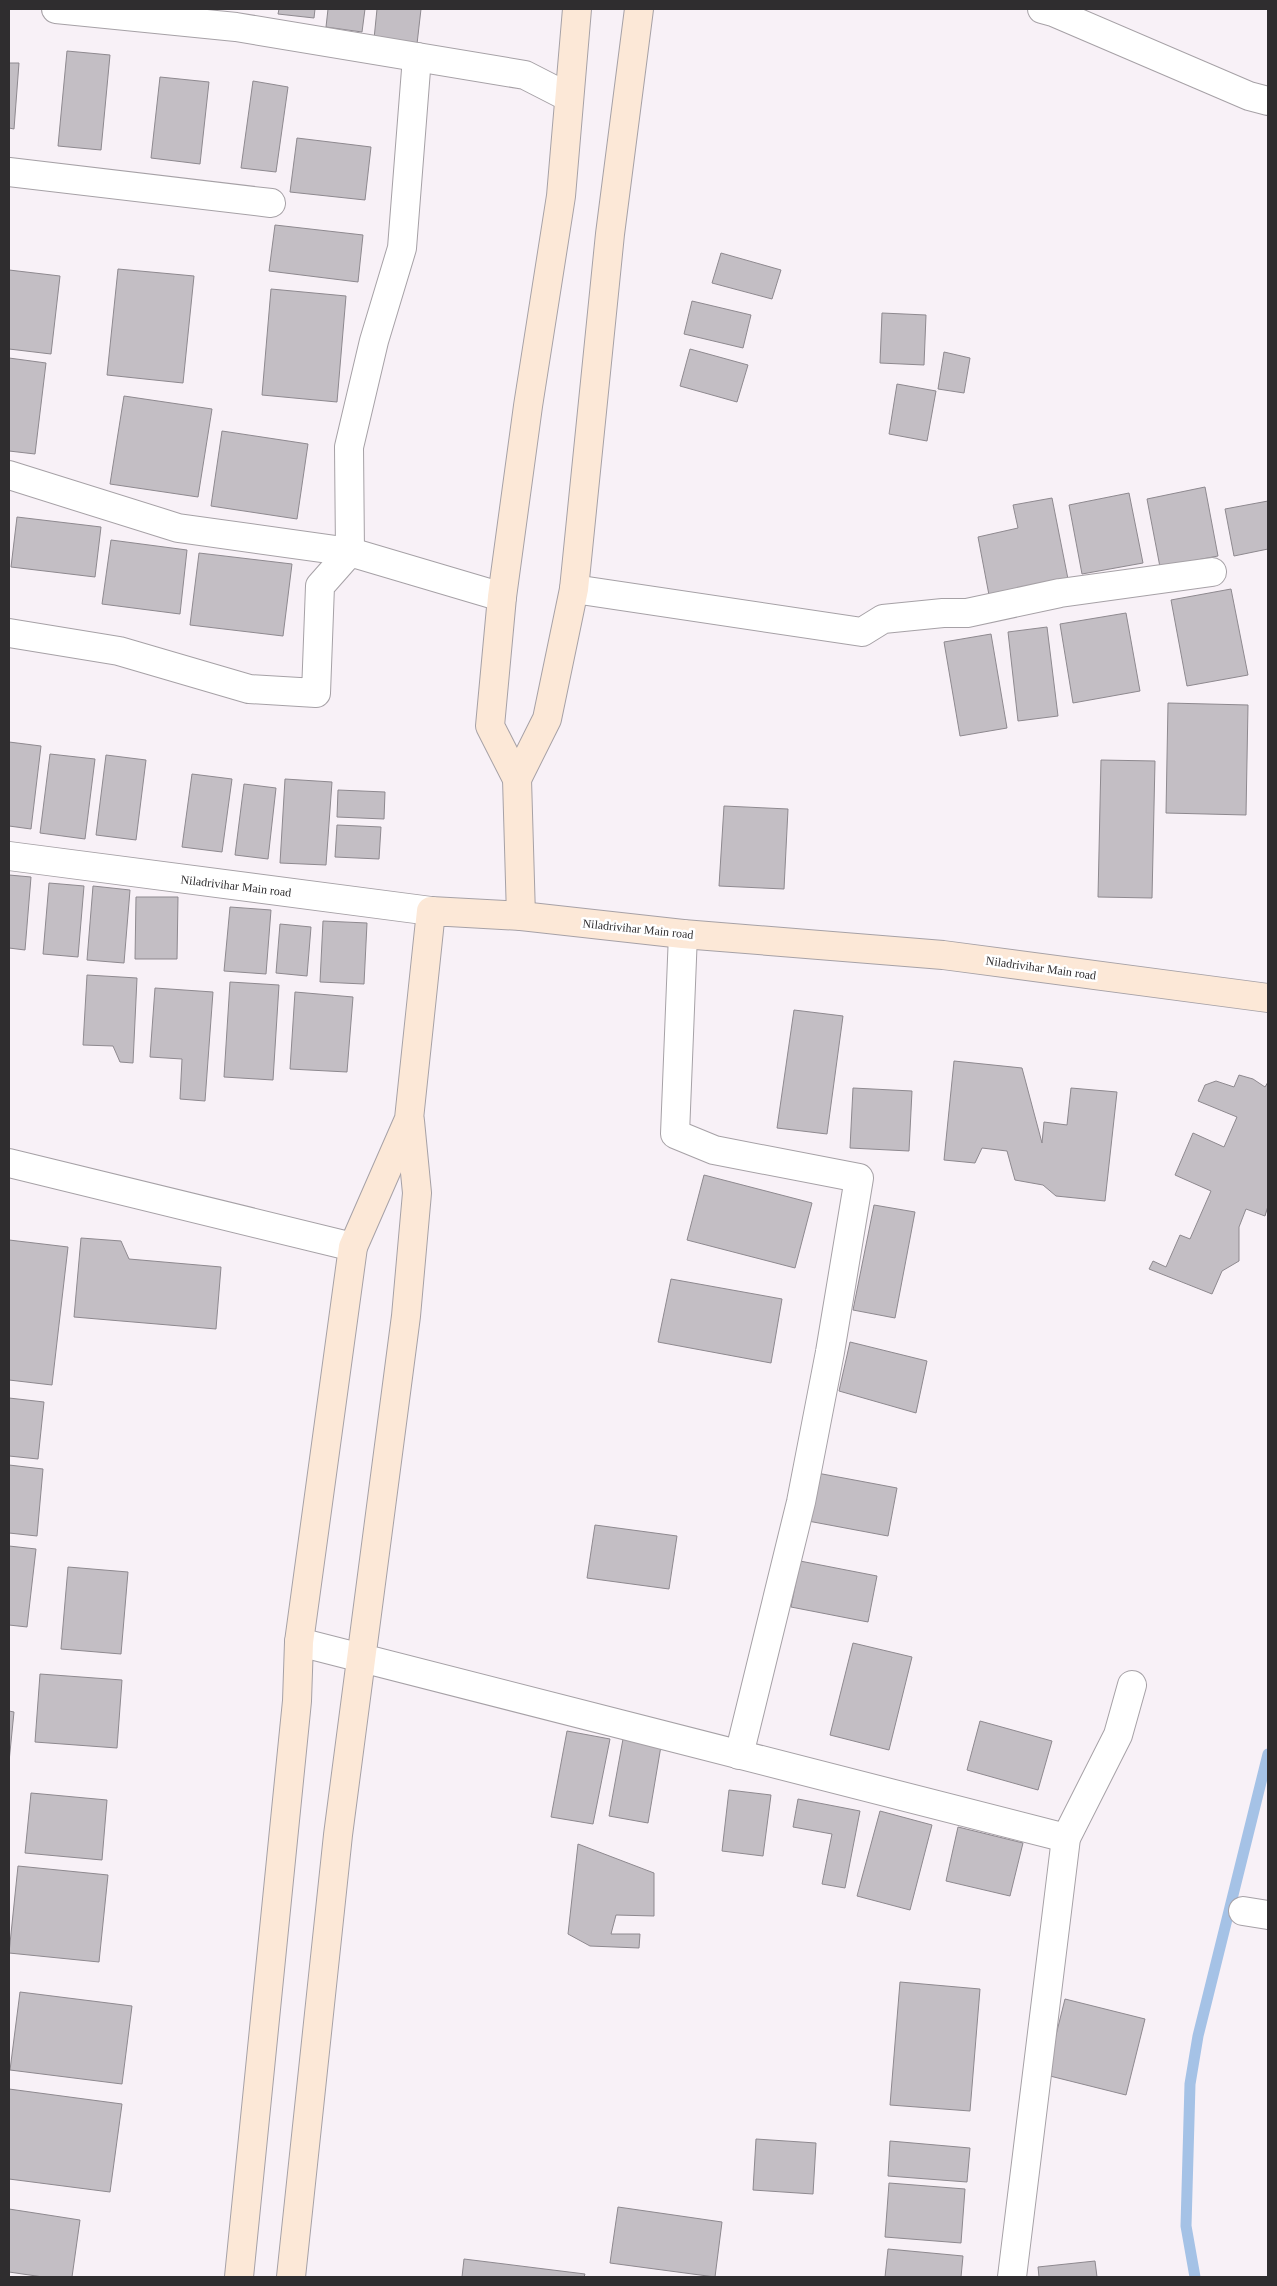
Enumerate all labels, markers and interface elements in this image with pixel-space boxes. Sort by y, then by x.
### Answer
street label: Niladrivihar Main road [180,872,292,900]
street label: Niladrivihar Main road [582,916,694,942]
street label: Niladrivihar Main road [985,953,1097,983]

